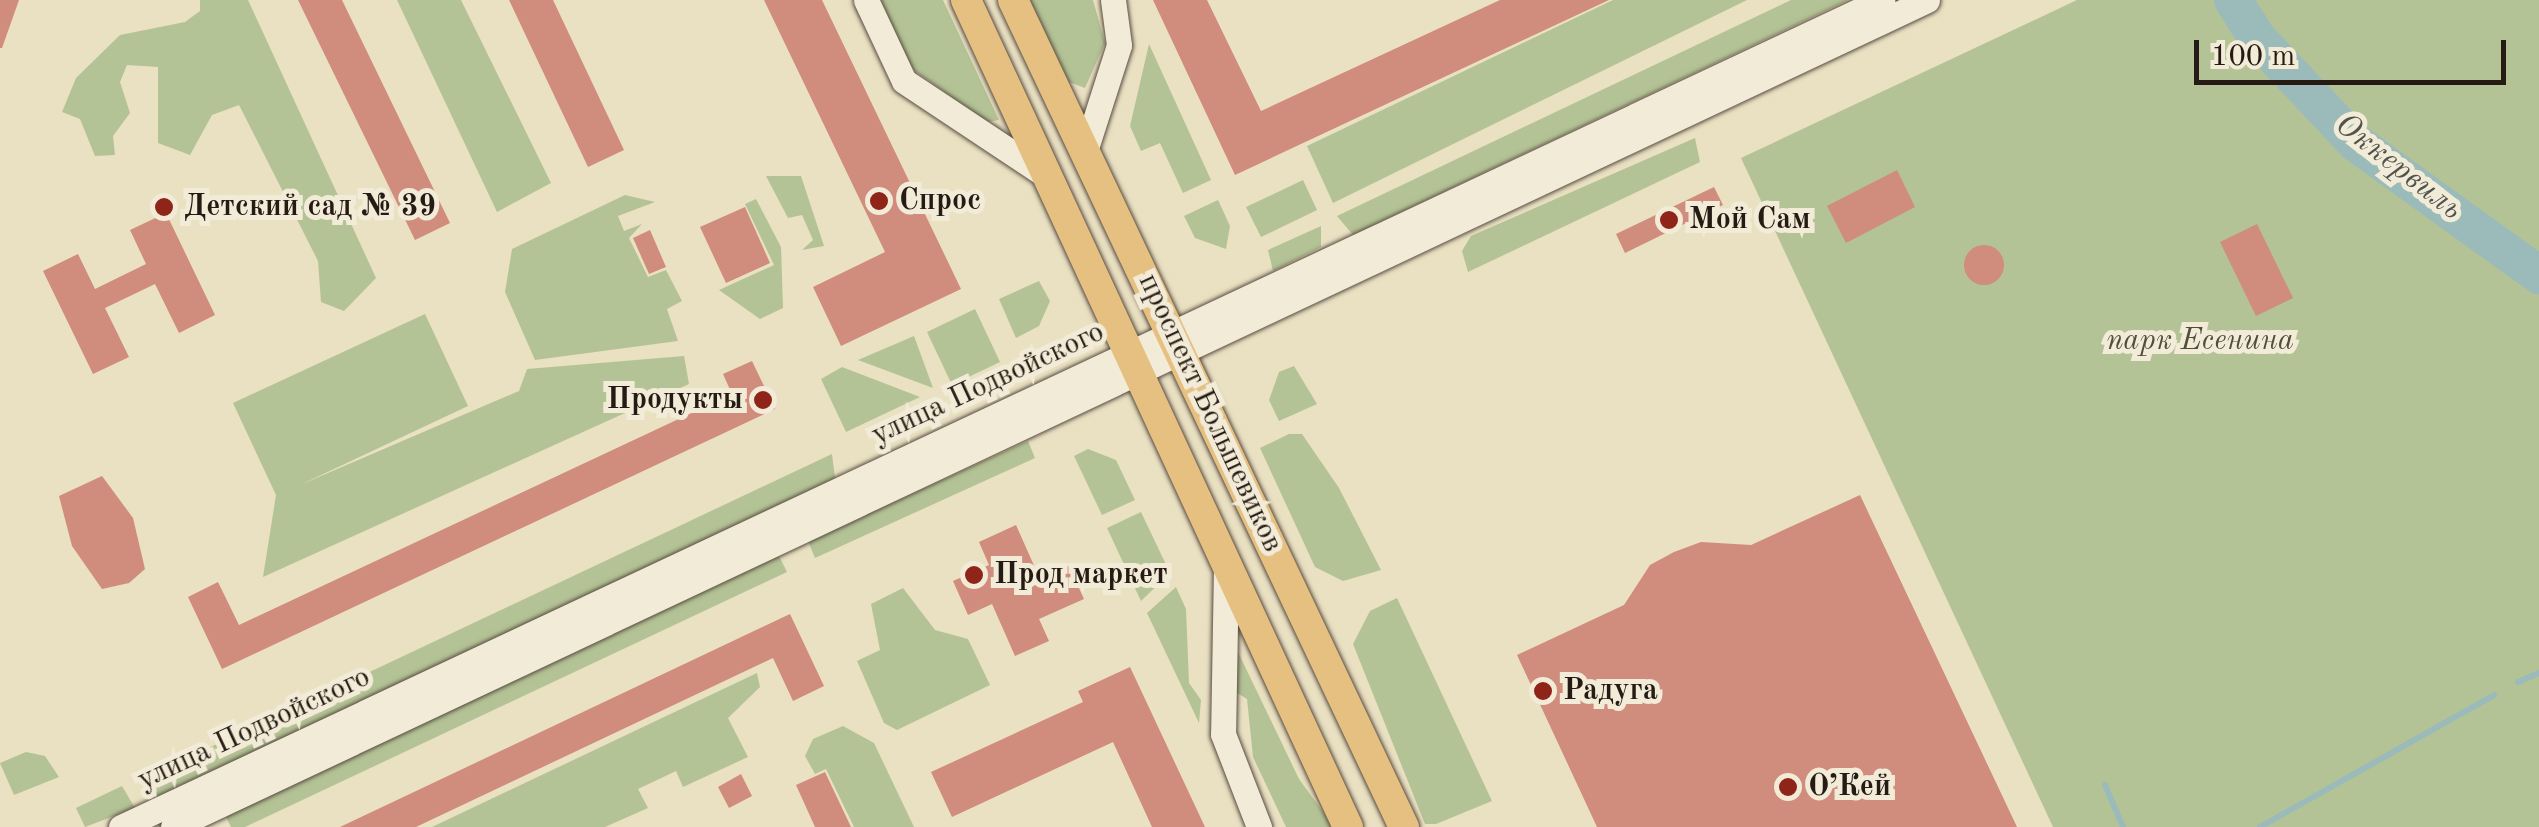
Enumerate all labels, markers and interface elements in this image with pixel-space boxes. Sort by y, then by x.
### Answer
scale bar [2199,20,2512,82]
text: 100 m [2211,42,2295,72]
water label: Оккервиль [2327,106,2469,230]
place label: Спрос [899,183,981,219]
place label: Детский сад № 39 [184,189,436,225]
marker: Спрос [868,190,890,212]
marker: Детский сад № 39 [153,196,175,218]
place label: Мой Сам [1689,202,1811,238]
marker: Мой Сам [1658,209,1680,231]
street label: проспект Большевиков [1130,268,1290,558]
street label: улица Подвойского [866,314,1110,454]
park label: парк Есенина [2106,323,2294,359]
place label: Продукты [606,382,743,418]
marker: Продукты [752,389,774,411]
place label: Прод маркет [994,557,1168,593]
marker: Прод маркет [963,564,985,586]
street label: улица Подвойского [132,659,376,799]
place label: Радуга [1563,673,1658,709]
marker: Радуга [1532,680,1554,702]
place label: О’Кей [1808,769,1891,805]
marker: О’Кей [1777,776,1799,798]

